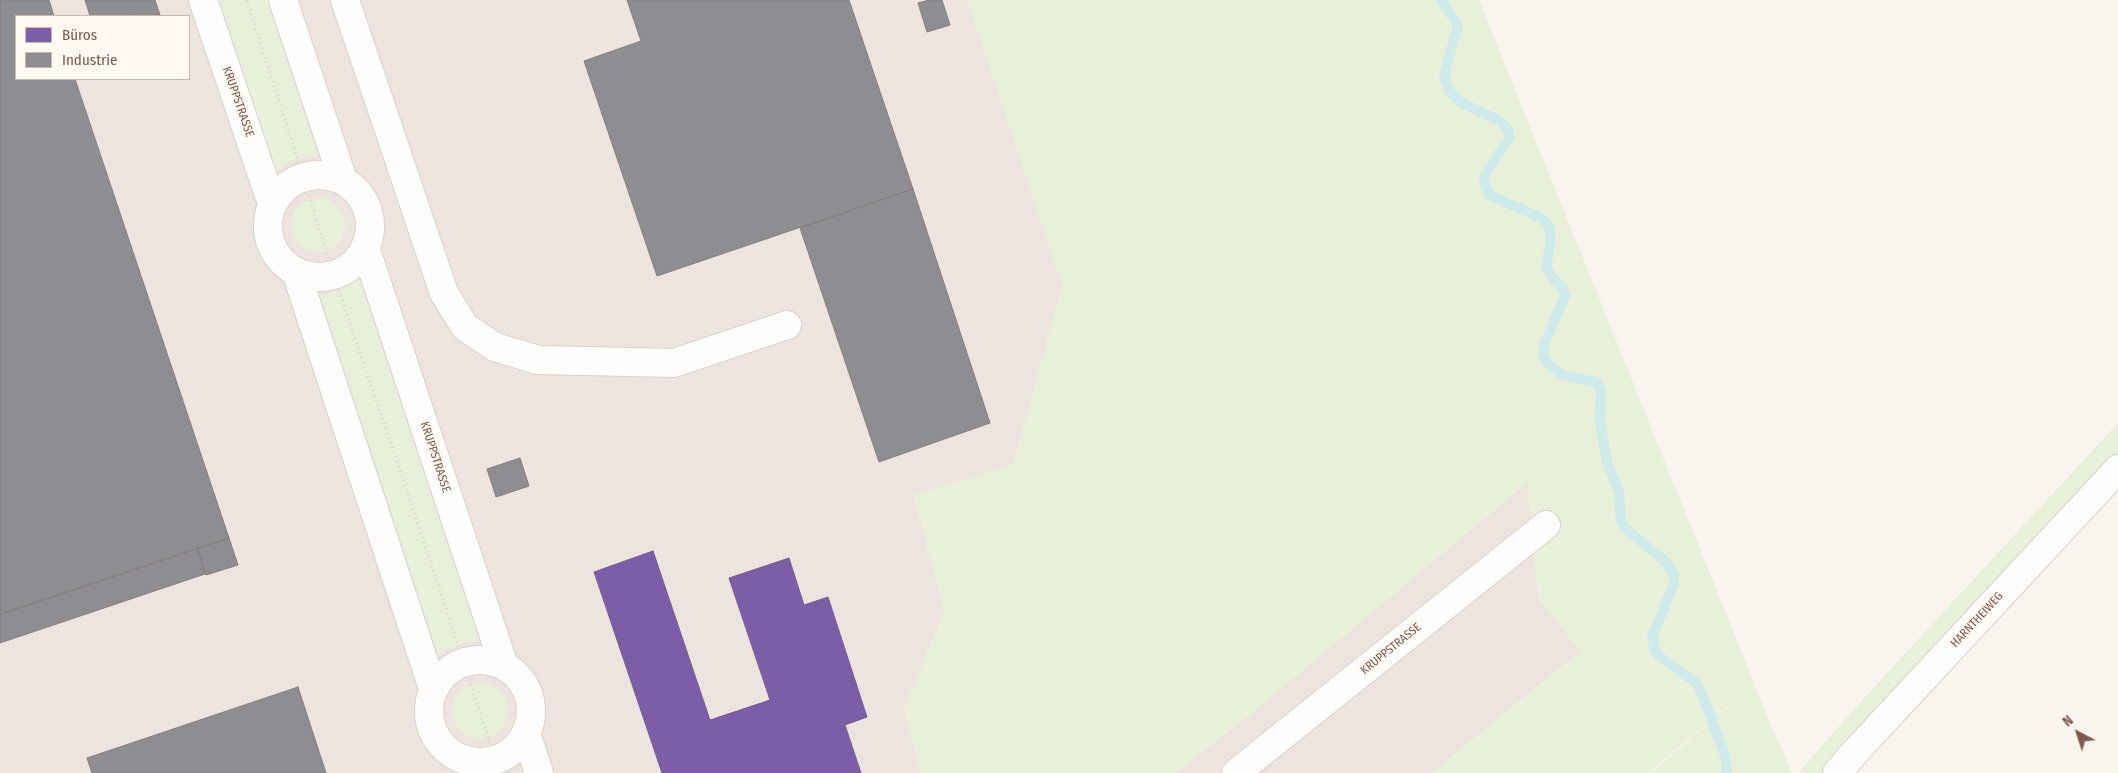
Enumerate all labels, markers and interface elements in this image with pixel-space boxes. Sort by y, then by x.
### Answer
legend [15,15,190,80]
text: Büros [62,26,97,44]
text: Industrie [62,51,117,69]
street label: KRUPPSTRASSE [219,65,257,139]
street label: KRUPPSTRASSE [417,420,453,494]
street label: HARNTHEIWEG [1948,589,2006,651]
street label: KRUPPSTRASSE [1358,620,1424,678]
north arrow [2053,708,2103,758]
text: N [2059,712,2077,730]

